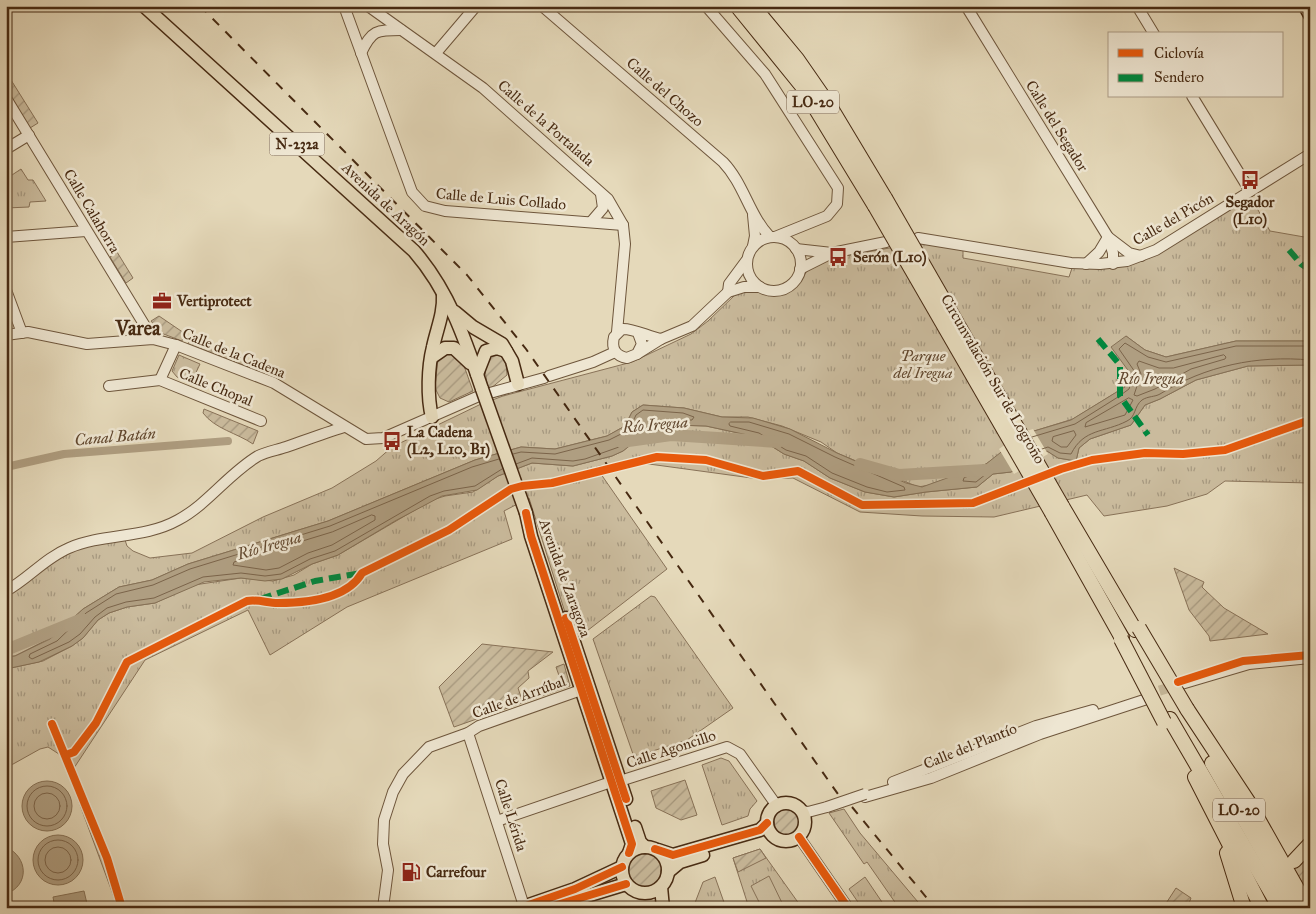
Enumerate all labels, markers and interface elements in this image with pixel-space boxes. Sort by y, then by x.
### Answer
legend [1108,32,1284,98]
text: Ciclovía [1154,44,1205,62]
street label: Calle del Chozo [623,54,707,130]
text: Sendero [1154,68,1204,86]
street label: Calle de la Portalada [494,76,598,170]
street label: Calle del Segador [1022,77,1092,175]
road number: LO-20 [787,90,839,114]
road number: N-232a [270,132,324,156]
street label: Avenida de Aragón [337,158,434,249]
street label: Calle Calahorra [60,166,124,257]
bus stop icon: Segador (L10) [1239,169,1261,191]
street label: Calle de Luis Collado [435,184,567,214]
street label: Calle del Picón [1130,189,1216,249]
place label: Segador (L10) [1226,193,1275,229]
bus stop icon: Serón (L10) [827,246,849,268]
place label: Serón (L10) [853,248,927,267]
office icon: Vertiprotect [151,290,173,312]
street label: Circunvalación Sur de Logroño [937,291,1049,467]
place label: Vertiprotect [176,292,252,311]
district label: Varea [115,316,161,340]
street label: Calle de la Cadena [180,324,289,382]
park label: Parque del Iregua [893,347,952,382]
street label: Calle Chopal [176,364,256,410]
water label: Río Iregua [1117,369,1184,388]
water label: Río Iregua [620,412,689,437]
water label: Canal Batán [74,423,157,450]
place label: La Cadena (L2, L10, B1) [407,423,490,459]
bus stop icon: La Cadena (L2, L10, B1) [381,430,403,452]
street label: Avenida de Zaragoza [535,515,595,640]
water label: Río Iregua [234,527,304,564]
street label: Calle de Arrúbal [470,671,569,722]
street label: Calle del Plantío [921,719,1020,773]
street label: Calle Agoncillo [624,726,718,772]
street label: Calle Lérida [491,777,531,854]
road number: LO-20 [1213,798,1265,822]
fuel station icon: Carrefour [400,861,422,883]
place label: Carrefour [426,863,487,881]

